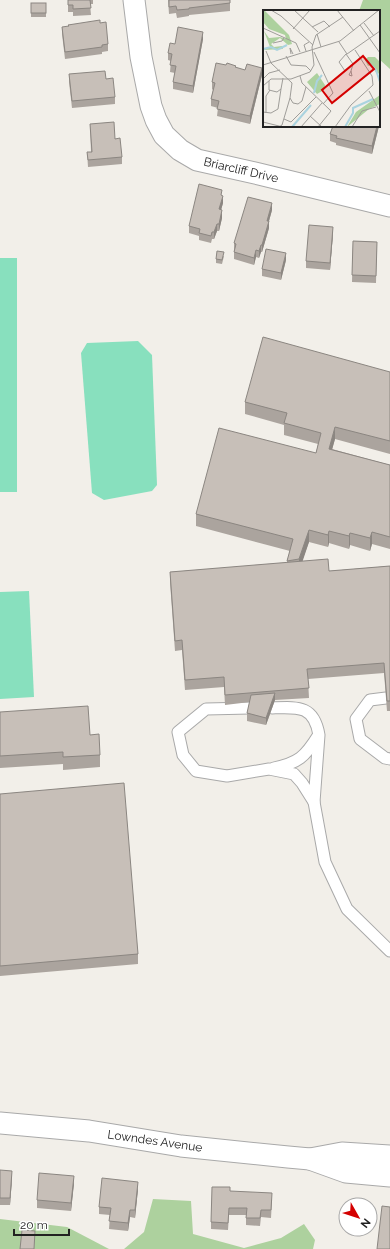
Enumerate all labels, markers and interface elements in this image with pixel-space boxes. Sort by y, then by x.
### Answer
inset map [263,10,380,127]
street label: Briarcliff Drive [202,155,280,185]
street label: Lowndes Avenue [107,1127,203,1155]
north arrow [338,1197,378,1237]
scale bar [14,1211,69,1237]
text: N [358,1216,373,1230]
text: 20 m [20,1218,48,1232]

